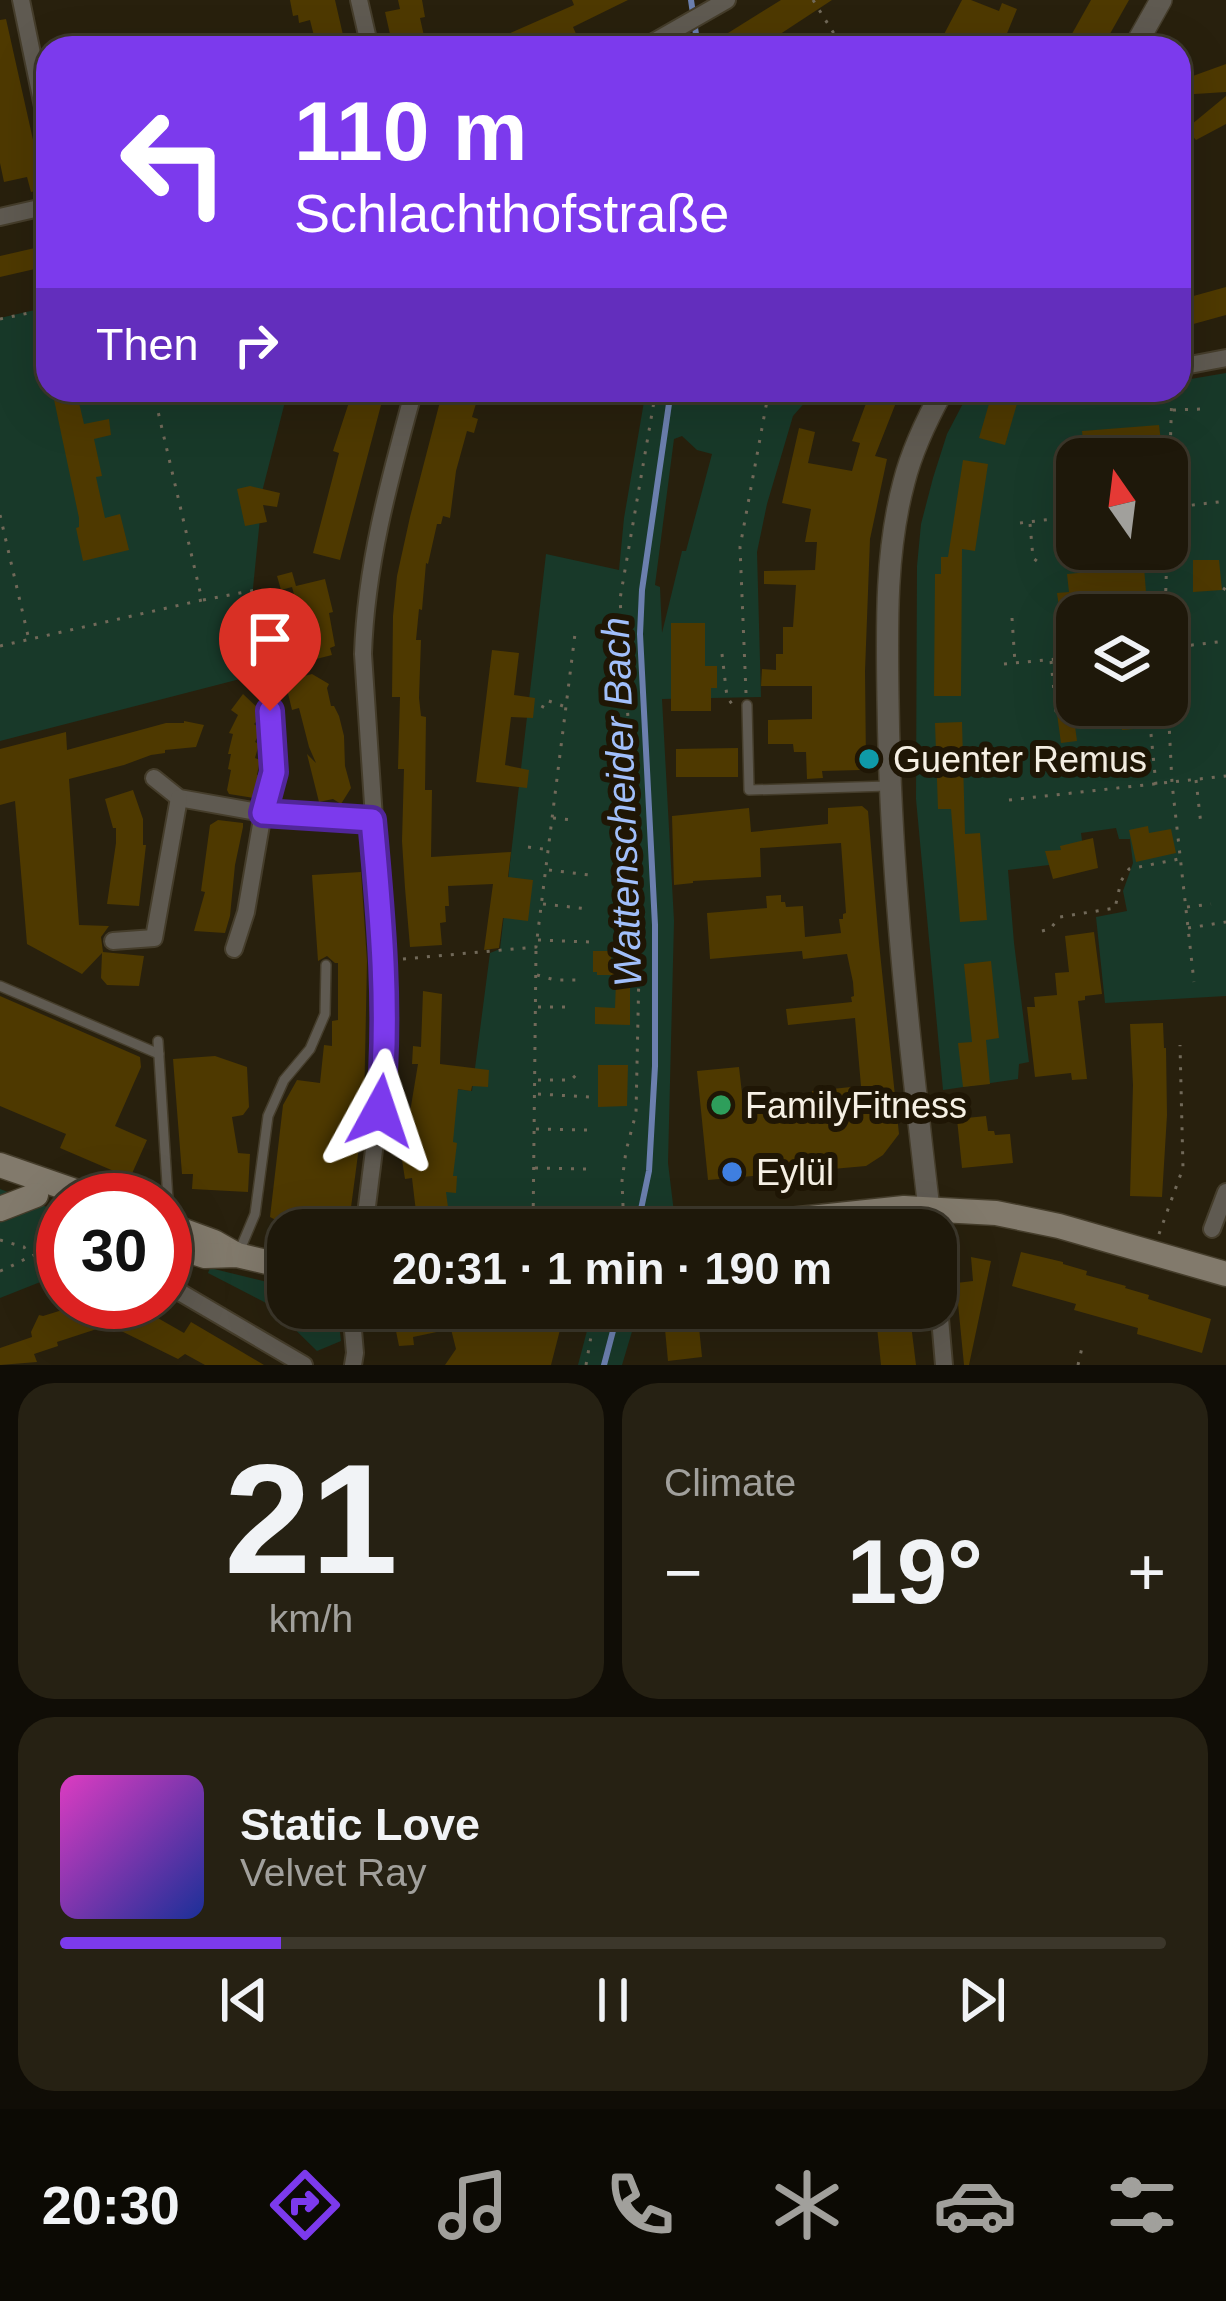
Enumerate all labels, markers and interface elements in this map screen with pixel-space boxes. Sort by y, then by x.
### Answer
icon: left [96,84,252,240]
text: 110 m [294,84,528,178]
text: Schlachthofstraße [294,183,729,243]
icon: right [223,312,289,378]
text: Then [96,319,199,370]
north arrow [1056,438,1188,570]
map controls [1056,438,1188,726]
pin [219,588,321,711]
button: layers [1056,594,1188,726]
icon: arrive [237,606,303,672]
water label: Wattenscheider Bach [594,616,649,988]
place label: Guenter Remus [893,739,1147,780]
marker: Guenter Remus [856,746,882,772]
position arrow [317,1048,443,1174]
place label: FamilyFitness [745,1085,967,1126]
marker: FamilyFitness [708,1092,734,1118]
place label: Eylül [756,1152,834,1193]
marker: Eylül [719,1159,745,1185]
speed limit sign: 30 [36,1173,192,1329]
text: 20:31 · 1 min · 190 m [392,1243,832,1294]
text: 21 [224,1432,398,1606]
text: Climate [664,1461,796,1504]
text: 19° [847,1522,983,1622]
text: − [664,1535,703,1609]
text: + [1127,1535,1166,1609]
text: km/h [269,1597,353,1640]
text: Static Love [240,1799,480,1850]
text: Velvet Ray [240,1851,426,1894]
icon: previous [211,1967,277,2033]
icon: pause [580,1967,646,2033]
icon: next [949,1967,1015,2033]
icon: directions [263,2163,347,2247]
icon: music [431,2163,515,2247]
icon: phone [598,2163,682,2247]
icon: climate [765,2163,849,2247]
icon: car [933,2163,1017,2247]
icon: filters [1100,2163,1184,2247]
text: 20:30 [42,2175,180,2235]

